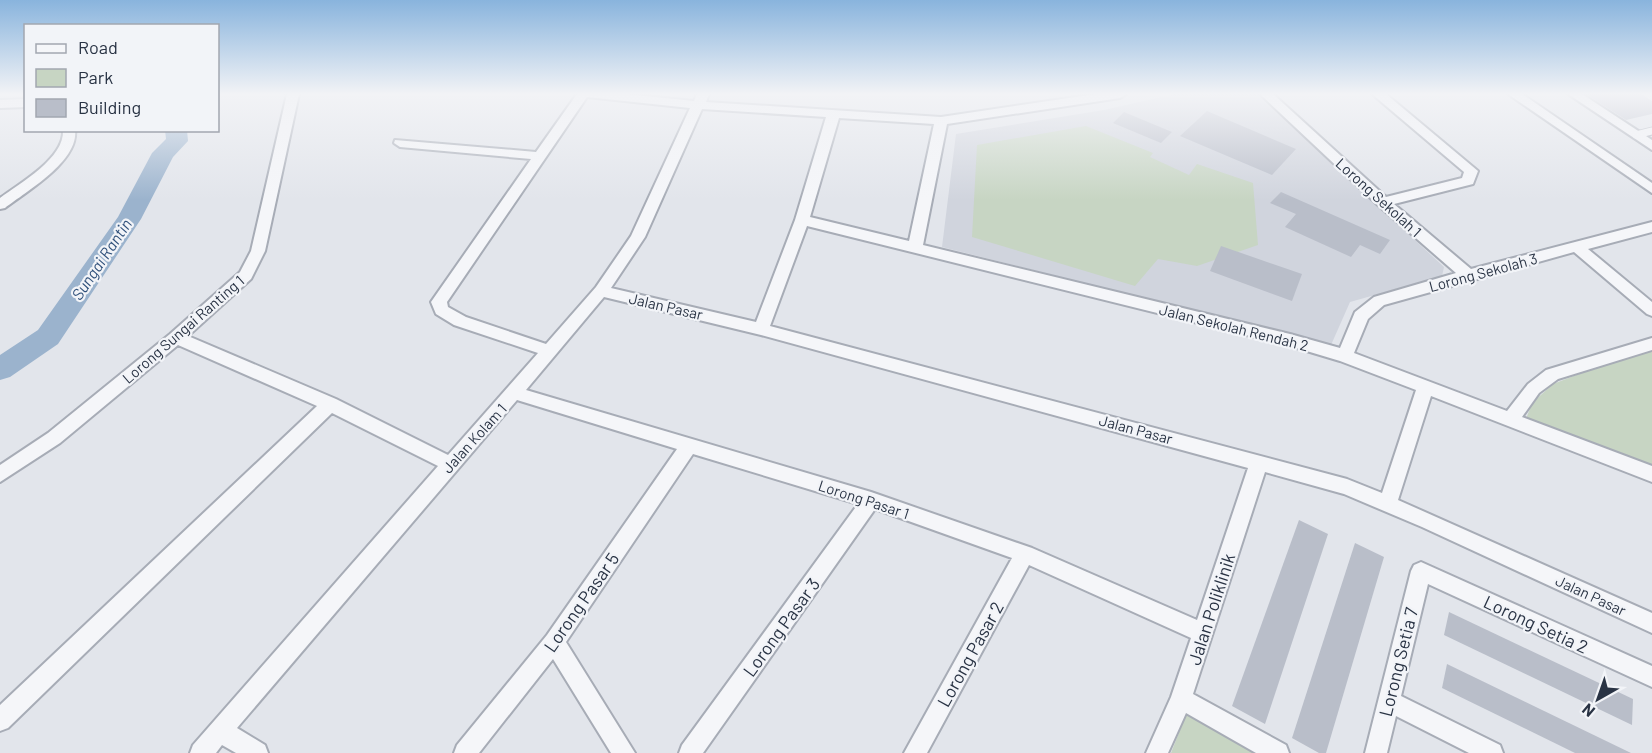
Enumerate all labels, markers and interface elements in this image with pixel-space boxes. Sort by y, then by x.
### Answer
legend [24,24,219,132]
text: Road [78,36,118,58]
text: Park [78,66,113,88]
text: Building [78,96,141,118]
street label: Lorong Sekolah 1 [1332,154,1426,240]
water label: Sungai Rantin [67,215,135,303]
street label: Lorong Sekolah 3 [1427,249,1539,295]
street label: Lorong Sungai Ranting 1 [118,271,248,387]
street label: Jalan Pasar [627,289,705,323]
street label: Jalan Sekolah Rendah 2 [1158,300,1310,354]
street label: Jalan Kolam 1 [438,400,510,476]
street label: Jalan Pasar [1097,411,1175,448]
street label: Lorong Pasar 1 [816,476,912,522]
street label: Lorong Pasar 5 [539,548,623,656]
street label: Jalan Poliklinik [1183,550,1239,668]
street label: Jalan Pasar [1553,571,1629,619]
street label: Lorong Pasar 3 [738,573,824,681]
street label: Lorong Setia 2 [1480,590,1592,658]
street label: Lorong Pasar 2 [932,598,1008,710]
street label: Lorong Setia 7 [1374,605,1422,719]
north arrow [1568,669,1628,729]
text: N [1578,700,1598,722]

